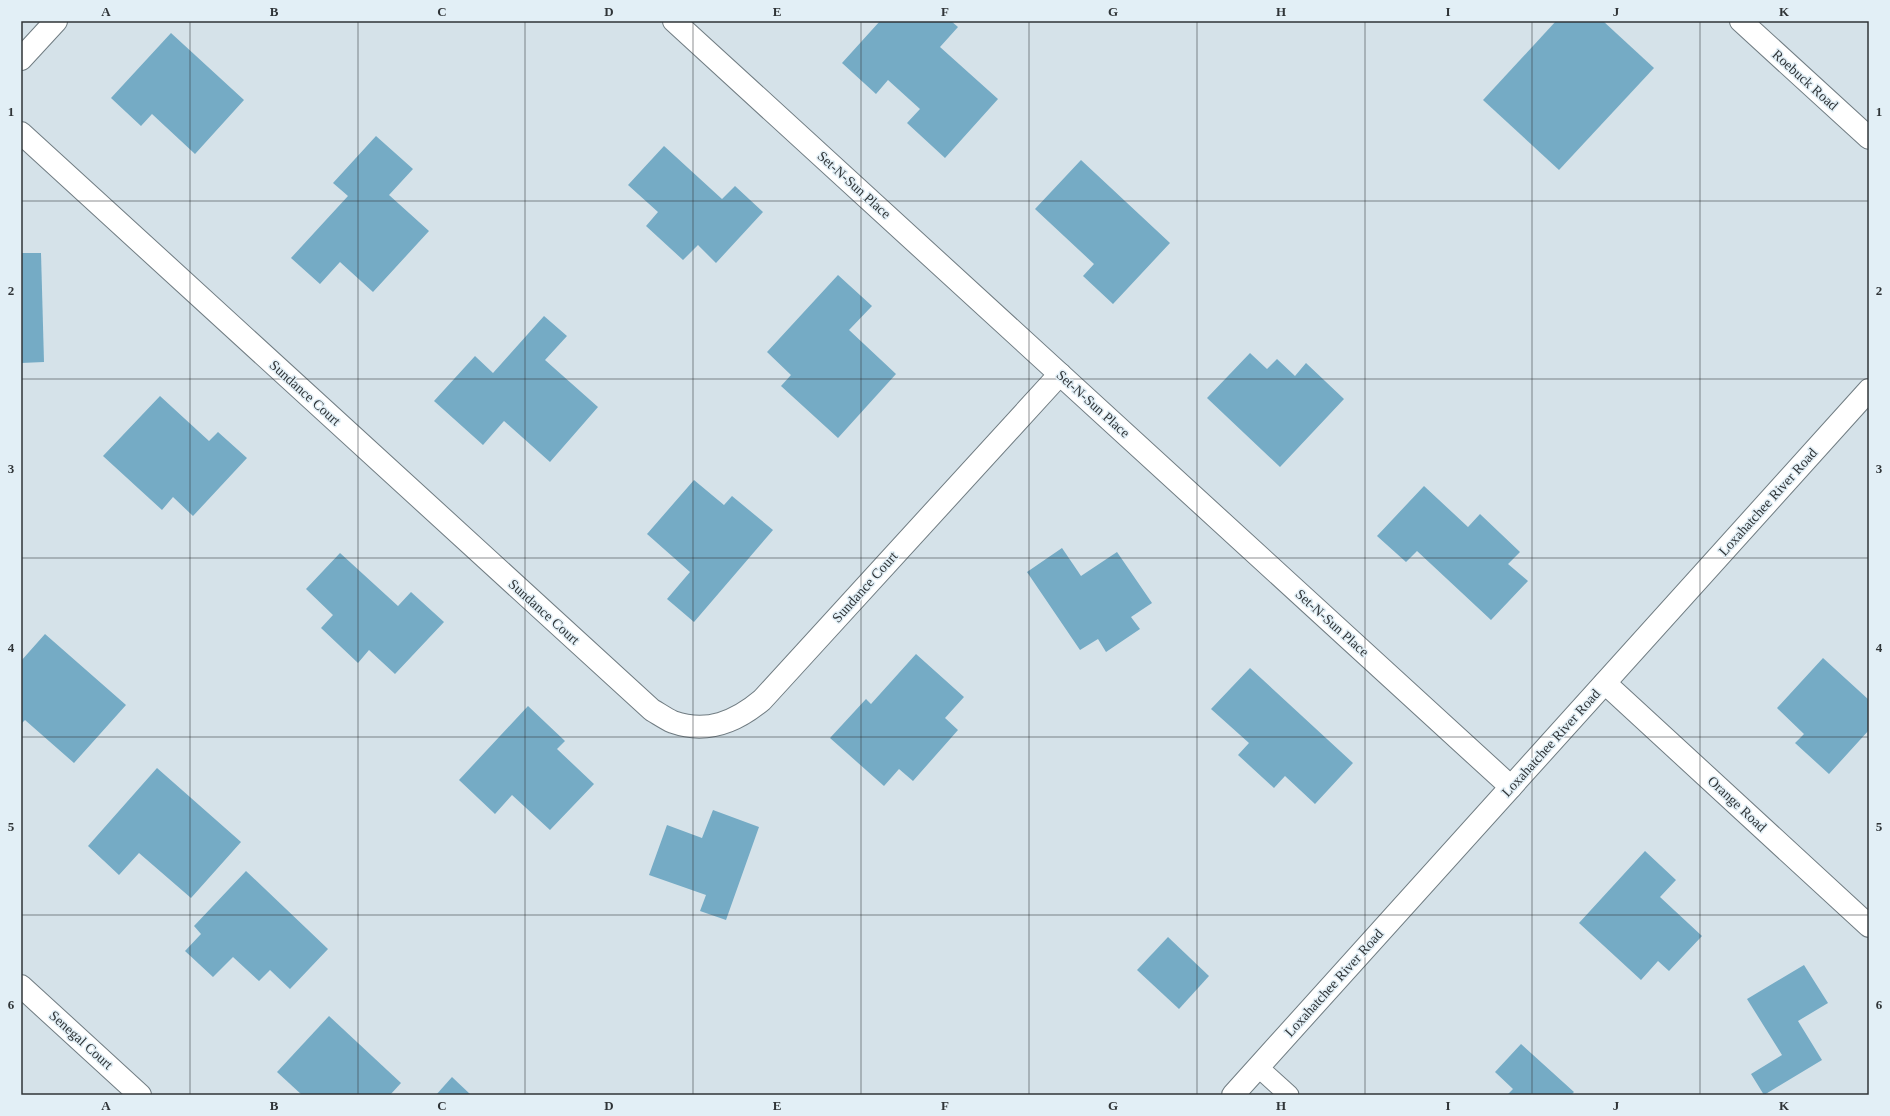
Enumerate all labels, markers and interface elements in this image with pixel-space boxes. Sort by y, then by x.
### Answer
text: A [101,4,111,19]
text: B [270,4,279,19]
text: C [437,4,447,19]
text: D [604,4,614,19]
text: E [773,4,781,19]
text: F [941,4,949,19]
text: G [1108,4,1118,19]
text: H [1276,4,1286,19]
text: I [1445,4,1451,19]
text: J [1613,4,1620,19]
text: K [1779,4,1790,19]
street label: Roebuck Road [1769,47,1841,113]
text: 1 [8,104,14,119]
text: 1 [1876,104,1882,119]
street label: Set-N-Sun Place [814,148,894,222]
text: 2 [8,283,14,298]
text: 2 [1876,283,1882,298]
street label: Sundance Court [267,357,343,429]
street label: Set-N-Sun Place [1053,367,1133,441]
street label: Loxahatchee River Road [1716,445,1820,559]
text: 3 [8,461,15,476]
text: 3 [1876,461,1883,476]
street label: Sundance Court [829,549,901,625]
street label: Sundance Court [506,576,582,648]
street label: Set-N-Sun Place [1292,586,1372,660]
text: 4 [8,640,15,655]
text: 4 [1876,640,1883,655]
street label: Loxahatchee River Road [1499,686,1603,800]
street label: Orange Road [1705,773,1769,835]
text: 5 [8,819,15,834]
text: 5 [1876,819,1883,834]
street label: Loxahatchee River Road [1282,926,1386,1040]
text: 6 [8,997,15,1012]
text: 6 [1876,997,1883,1012]
street label: Senegal Court [46,1008,116,1072]
text: A [101,1098,111,1113]
text: B [270,1098,279,1113]
text: C [437,1098,447,1113]
text: D [604,1098,614,1113]
text: E [773,1098,781,1113]
text: F [941,1098,949,1113]
text: G [1108,1098,1118,1113]
text: H [1276,1098,1286,1113]
text: I [1445,1098,1451,1113]
text: J [1613,1098,1620,1113]
text: K [1779,1098,1790,1113]

